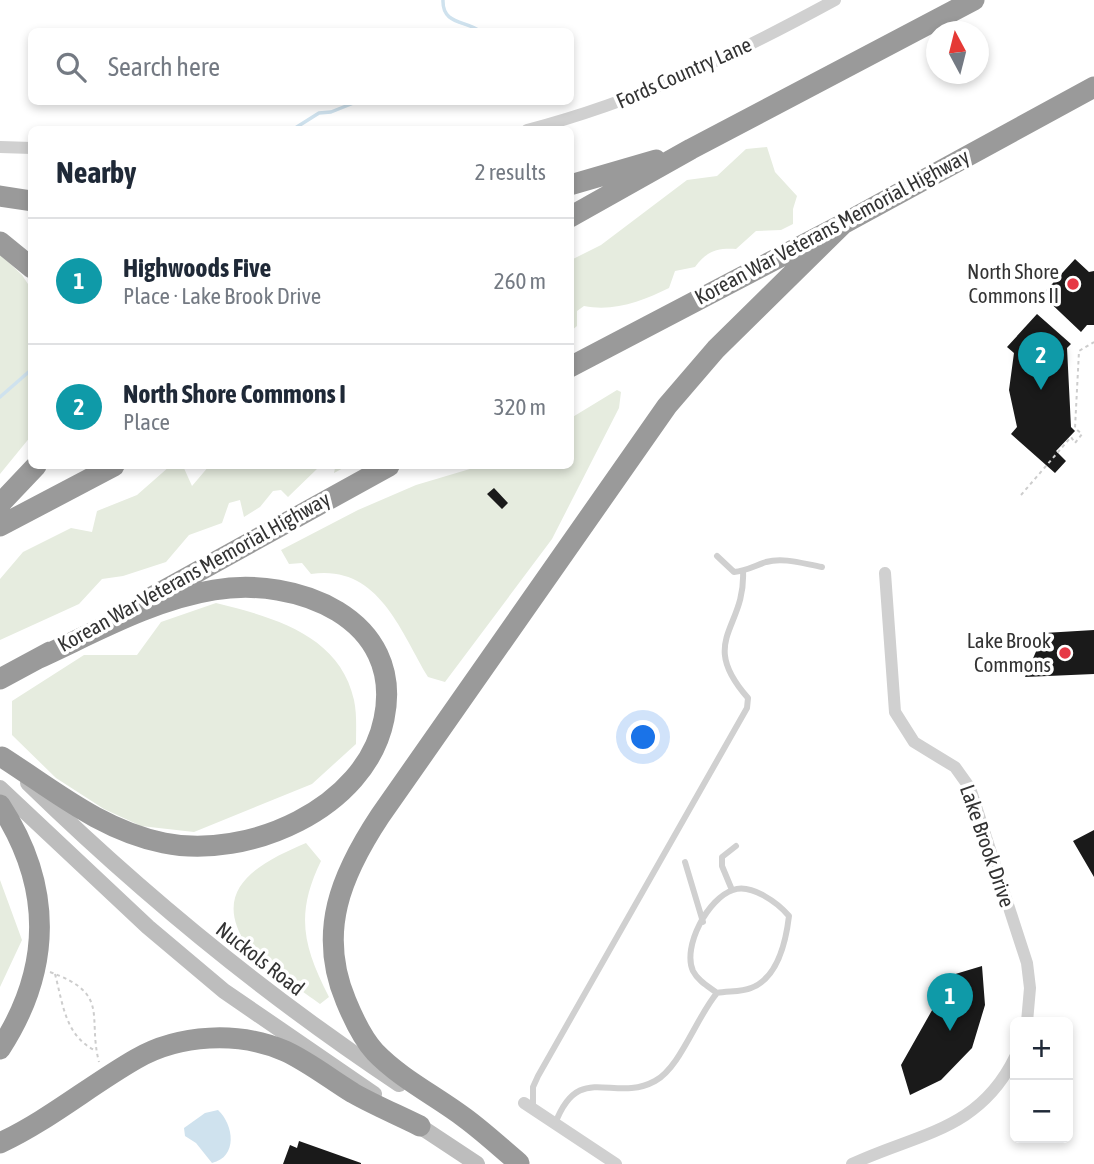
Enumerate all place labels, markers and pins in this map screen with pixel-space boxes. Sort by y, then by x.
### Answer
place label: North Shore Commons II [967,259,1059,307]
marker: North Shore Commons II [1065,276,1081,292]
pin: 2 [1018,332,1064,390]
place label: Lake Brook Commons [967,628,1051,676]
marker: Lake Brook Commons [1057,645,1073,661]
pin: 1 [927,973,973,1031]

